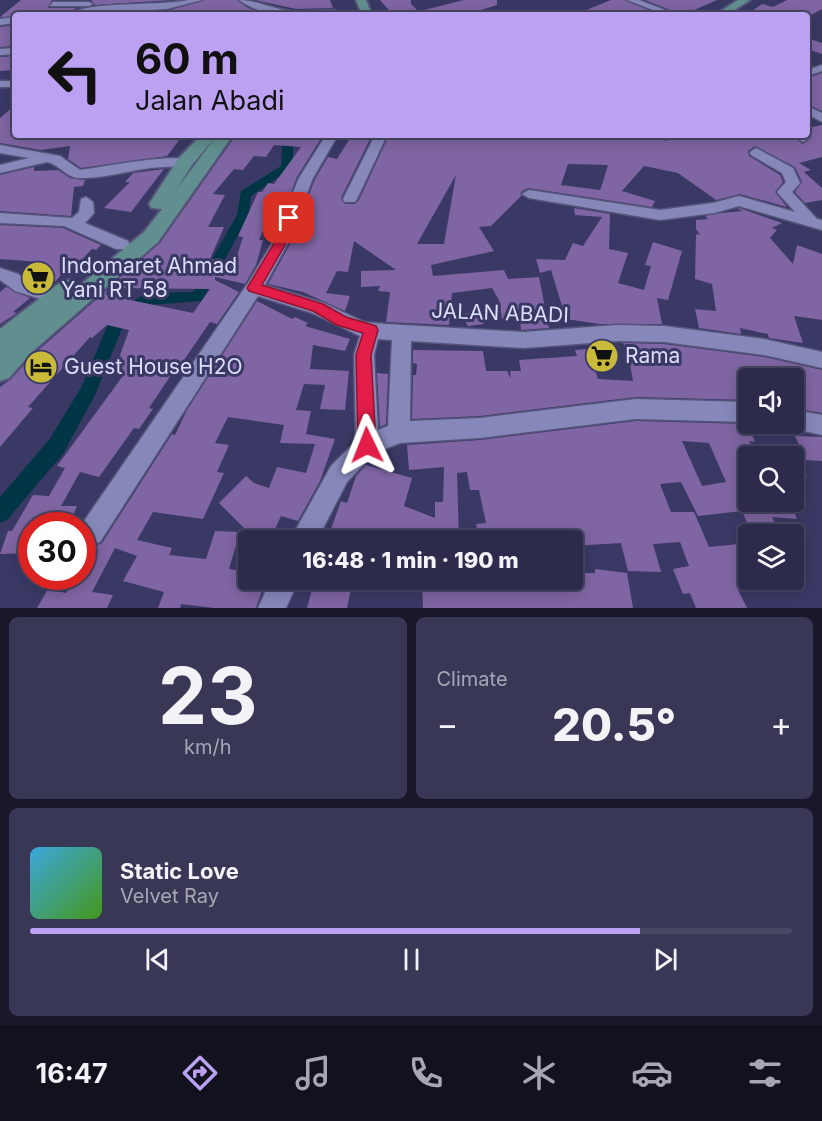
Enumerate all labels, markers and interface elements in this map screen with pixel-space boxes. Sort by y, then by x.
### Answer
text: 60 m [135,33,239,84]
icon: left [36,36,114,114]
text: Jalan Abadi [135,84,284,117]
pin [263,192,314,243]
icon: arrive [272,201,305,234]
place label: Indomaret Ahmad Yani RT 58 [61,253,237,302]
supermarket icon: Indomaret Ahmad Yani RT 58 [20,260,56,296]
street label: JALAN ABADI [431,298,569,327]
supermarket icon: Rama [584,338,620,374]
place label: Rama [625,343,680,368]
hotel icon: Guest House H2O [23,349,59,385]
place label: Guest House H2O [64,354,243,379]
map controls [738,368,804,590]
button: sound [738,368,804,434]
position arrow [335,413,399,477]
button: search [738,446,804,512]
speed limit sign: 30 [18,512,96,590]
button: layers [738,524,804,590]
text: 16:48 · 1 min · 190 m [302,547,519,573]
text: 23 [158,648,257,743]
text: Climate [437,667,508,691]
text: 20.5° [552,697,676,752]
text: − [437,704,458,744]
text: + [770,704,792,744]
text: km/h [184,735,232,759]
text: Static Love [120,858,239,884]
text: Velvet Ray [120,884,219,908]
icon: previous [141,943,174,976]
icon: pause [395,943,428,976]
icon: next [649,943,682,976]
icon: directions [179,1052,221,1094]
icon: music [292,1052,334,1094]
icon: phone [405,1052,447,1094]
icon: climate [518,1052,560,1094]
icon: car [631,1052,673,1094]
icon: filters [744,1052,786,1094]
text: 16:47 [36,1057,108,1090]

